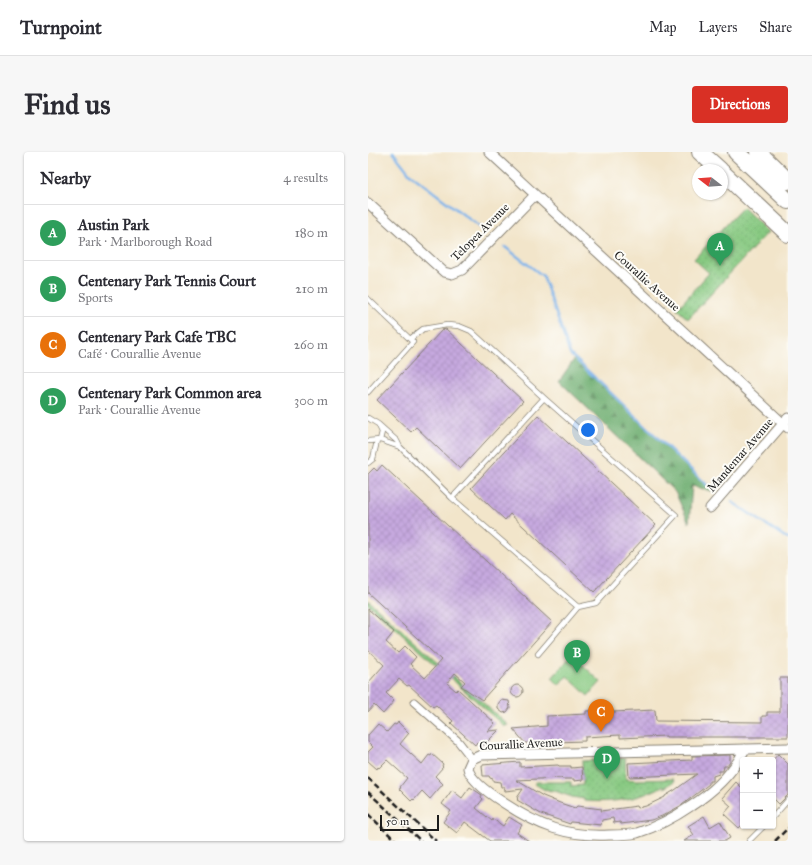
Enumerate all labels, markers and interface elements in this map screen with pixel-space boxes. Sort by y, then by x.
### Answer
text: Turnpoint [20,16,102,39]
text: Map [649,19,677,36]
text: Layers [699,19,737,36]
text: Share [759,19,792,36]
button: Directions [692,86,788,123]
text: Find us [24,87,110,122]
north arrow [692,164,728,200]
text: Nearby [40,168,91,189]
text: 4 results [283,170,328,186]
street label: Telopea Avenue [448,200,512,264]
text: Austin Park [78,216,149,234]
text: A [49,225,57,241]
text: 180 m [295,225,328,241]
pin: A [707,233,733,266]
text: Park · Marlborough Road [78,234,212,250]
street label: Courallie Avenue [611,248,683,314]
text: Centenary Park Tennis Court [78,272,256,290]
text: B [49,281,57,297]
text: 210 m [295,281,328,297]
text: Sports [78,290,113,306]
text: Centenary Park Cafe TBC [78,328,236,346]
text: C [49,337,57,353]
text: 260 m [294,337,328,353]
text: Café · Courallie Avenue [78,346,201,362]
text: Centenary Park Common area [78,384,261,402]
text: D [48,393,58,409]
text: 300 m [294,393,328,409]
text: Park · Courallie Avenue [78,402,201,418]
street label: Mandemar Avenue [704,415,776,495]
your location [578,420,598,440]
pin: B [564,640,590,673]
pin: C [588,699,614,732]
street label: Courallie Avenue [479,735,563,753]
pin: D [594,746,620,779]
map controls [740,757,776,829]
button: + [740,757,776,793]
button: − [740,793,776,829]
scale bar [380,813,439,832]
text: 50 m [386,815,409,828]

